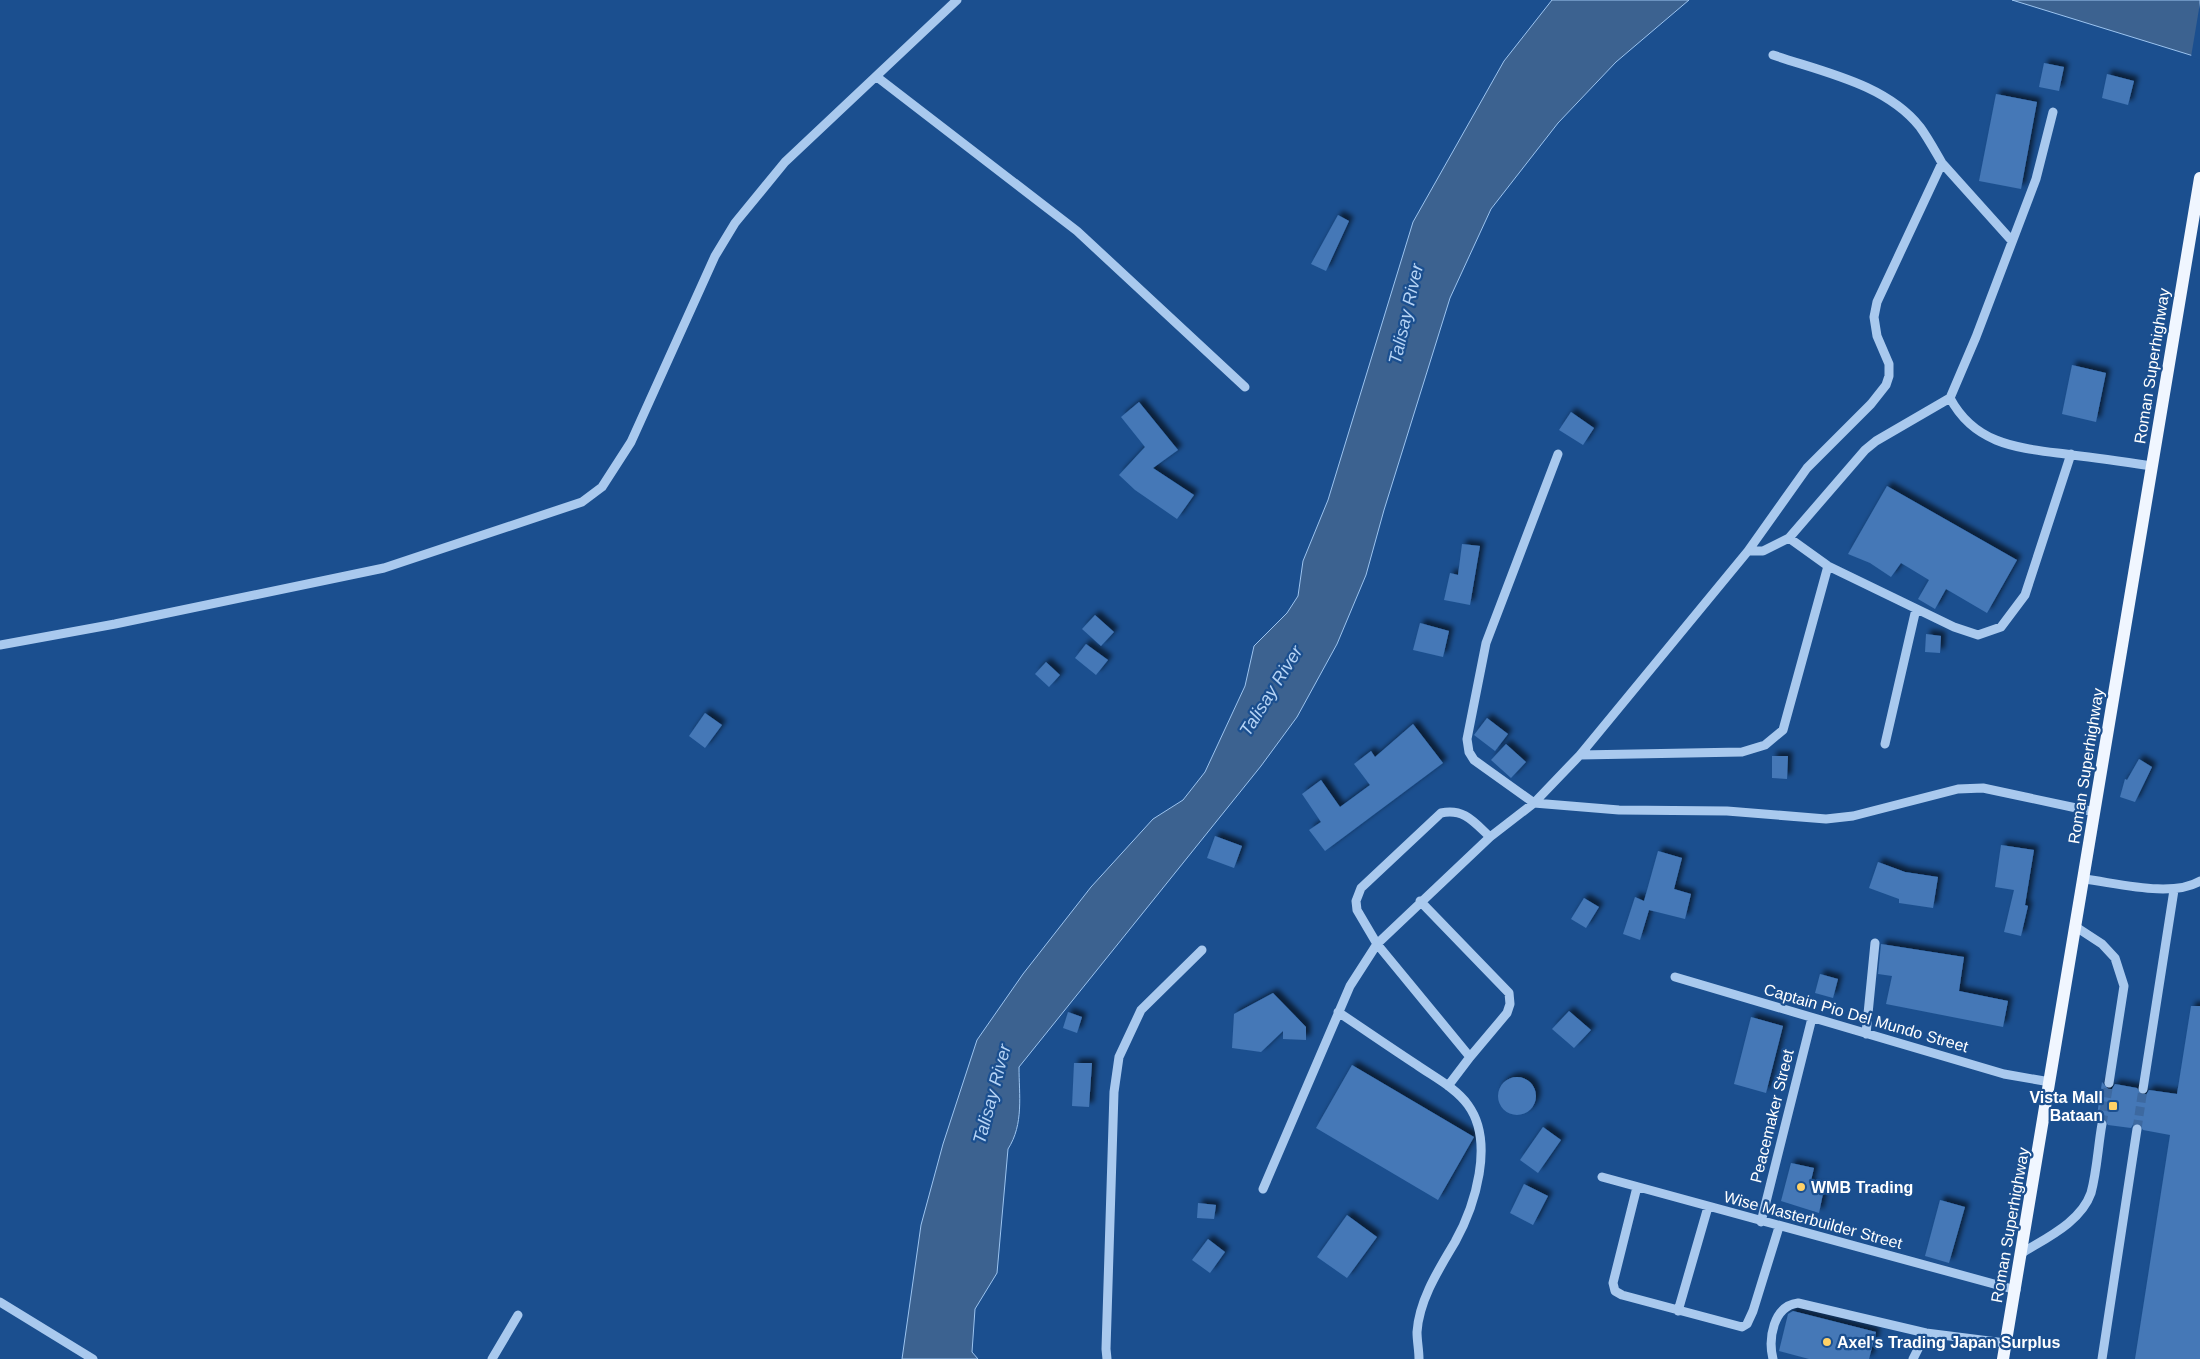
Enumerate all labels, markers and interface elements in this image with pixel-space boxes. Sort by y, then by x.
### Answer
water label: Talisay River [1385,261,1427,366]
street label: Roman Superhighway [2131,287,2173,445]
water label: Talisay River [1235,641,1307,740]
street label: Roman Superhighway [2065,687,2107,845]
street label: Captain Pio Del Mundo Street [1762,981,1971,1055]
water label: Talisay River [969,1041,1015,1146]
street label: Peacemaker Street [1747,1047,1797,1184]
place label: Vista Mall Bataan [2029,1089,2103,1124]
marker: Vista Mall Bataan [2107,1100,2119,1112]
street label: Roman Superhighway [1988,1146,2032,1304]
place label: WMB Trading [1811,1179,1913,1196]
marker: WMB Trading [1795,1181,1807,1193]
street label: Wise Masterbuilder Street [1722,1188,1905,1252]
place label: Axel's Trading Japan Surplus [1837,1334,2061,1351]
marker: Axel's Trading Japan Surplus [1821,1336,1833,1348]

